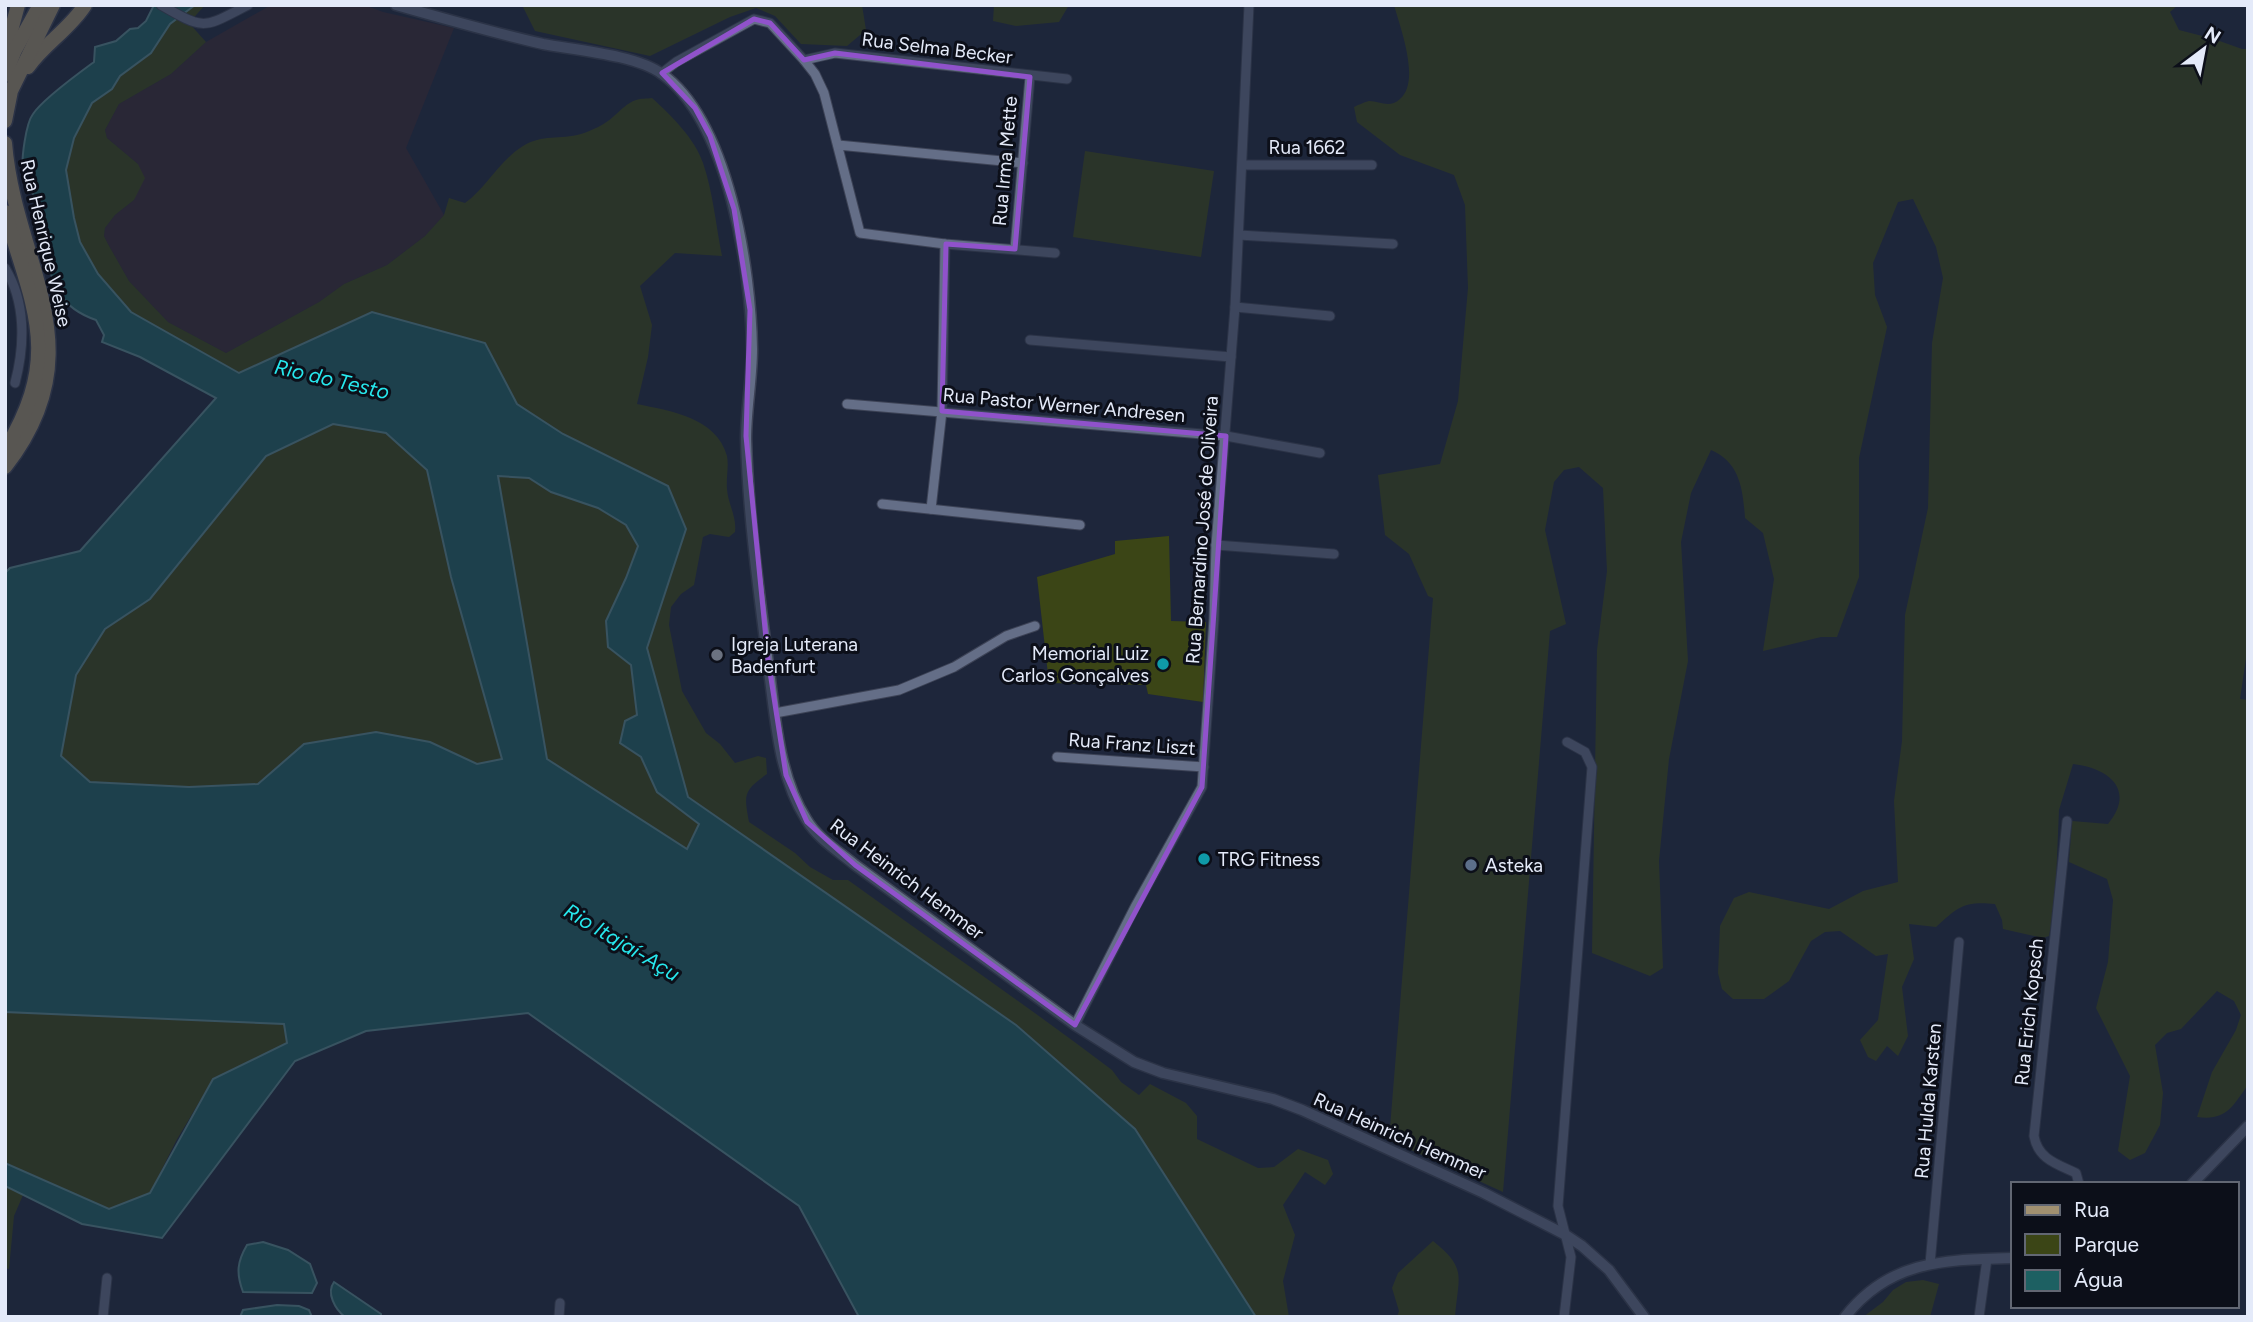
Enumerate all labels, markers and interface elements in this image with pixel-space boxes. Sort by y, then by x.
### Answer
north arrow [2169,14,2239,84]
text: N [2200,21,2225,49]
street label: Rua Selma Becker [860,27,1014,69]
street label: Rua Irma Mette [988,95,1022,227]
street label: Rua 1662 [1269,136,1345,159]
street label: Rua Henrique Weise [16,157,76,329]
water label: Rio do Testo [272,354,392,404]
street label: Rua Pastor Werner Andresen [942,383,1186,427]
street label: Rua Bernardino José de Oliveira [1181,395,1223,665]
place label: Igreja Luterana Badenfurt [731,633,858,678]
place label: Memorial Luiz Carlos Gonçalves [1001,642,1149,687]
marker: Igreja Luterana Badenfurt [709,647,725,663]
marker: Memorial Luiz Carlos Gonçalves [1155,656,1171,672]
street label: Rua Franz Liszt [1068,728,1196,760]
street label: Rua Heinrich Hemmer [826,814,989,945]
place label: TRG Fitness [1218,848,1320,871]
marker: TRG Fitness [1196,851,1212,867]
place label: Asteka [1485,854,1543,877]
marker: Asteka [1463,857,1479,873]
water label: Rio Itajaí-Açu [560,898,684,986]
street label: Rua Erich Kopsch [2010,937,2048,1087]
street label: Rua Hulda Karsten [1910,1022,1946,1180]
street label: Rua Heinrich Hemmer [1310,1088,1490,1185]
legend [2011,1182,2239,1308]
text: Rua [2074,1197,2110,1222]
text: Parque [2074,1232,2139,1257]
text: Água [2074,1267,2123,1292]

